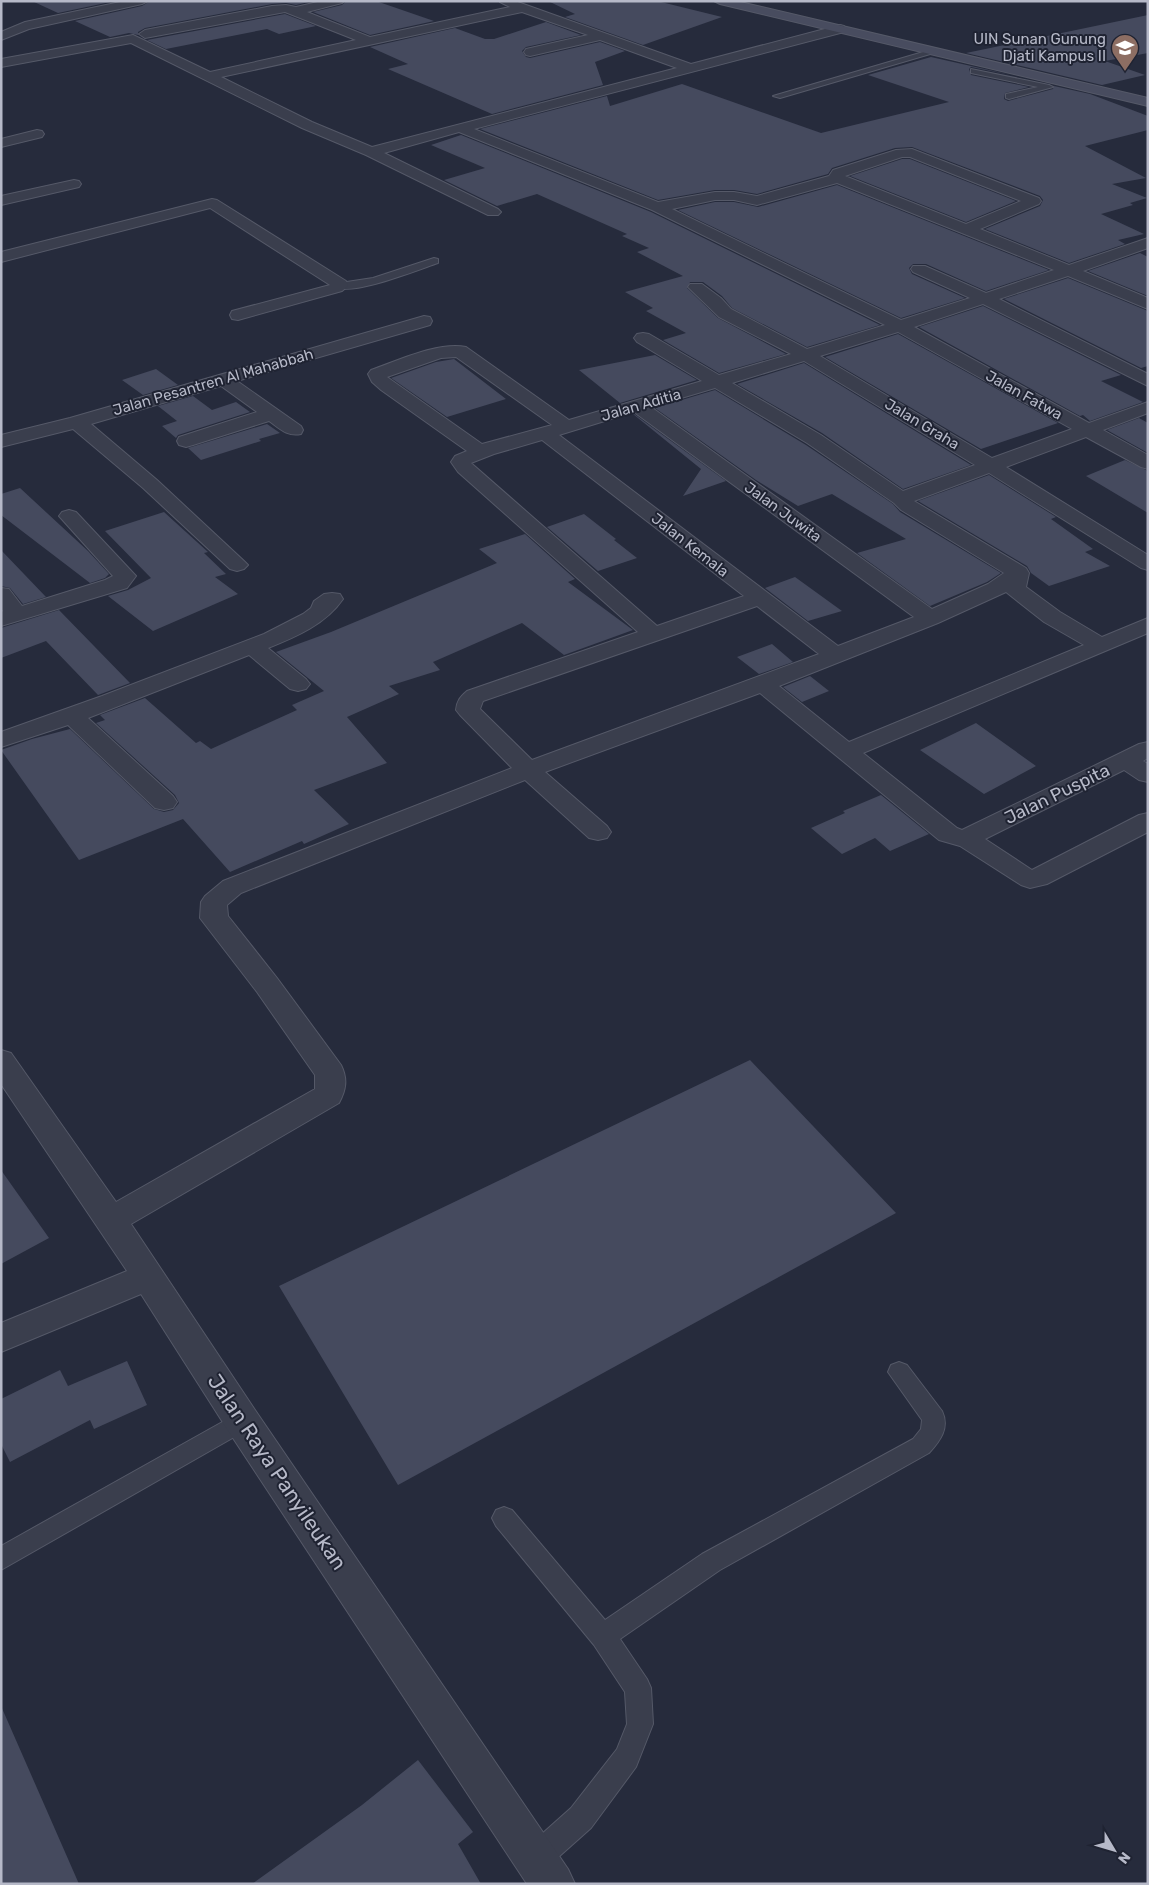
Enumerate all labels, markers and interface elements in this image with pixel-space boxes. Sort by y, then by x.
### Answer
place label: UIN Sunan Gunung Djati Kampus II [973,30,1106,65]
school or university icon: UIN Sunan Gunung Djati Kampus II [1110,33,1140,72]
street label: Jalan Pesantren Al Mahabbah [111,345,315,419]
street label: Jalan Fatwa [983,367,1065,423]
street label: Jalan Aditia [599,385,683,425]
street label: Jalan Graha [881,395,963,453]
street label: Jalan Juwita [741,478,825,546]
street label: Jalan Kemala [648,509,732,581]
street label: Jalan Puspita [1001,759,1113,829]
street label: Jalan Raya Panyileukan [203,1369,352,1574]
north arrow [1089,1825,1139,1875]
text: N [1114,1848,1134,1867]

